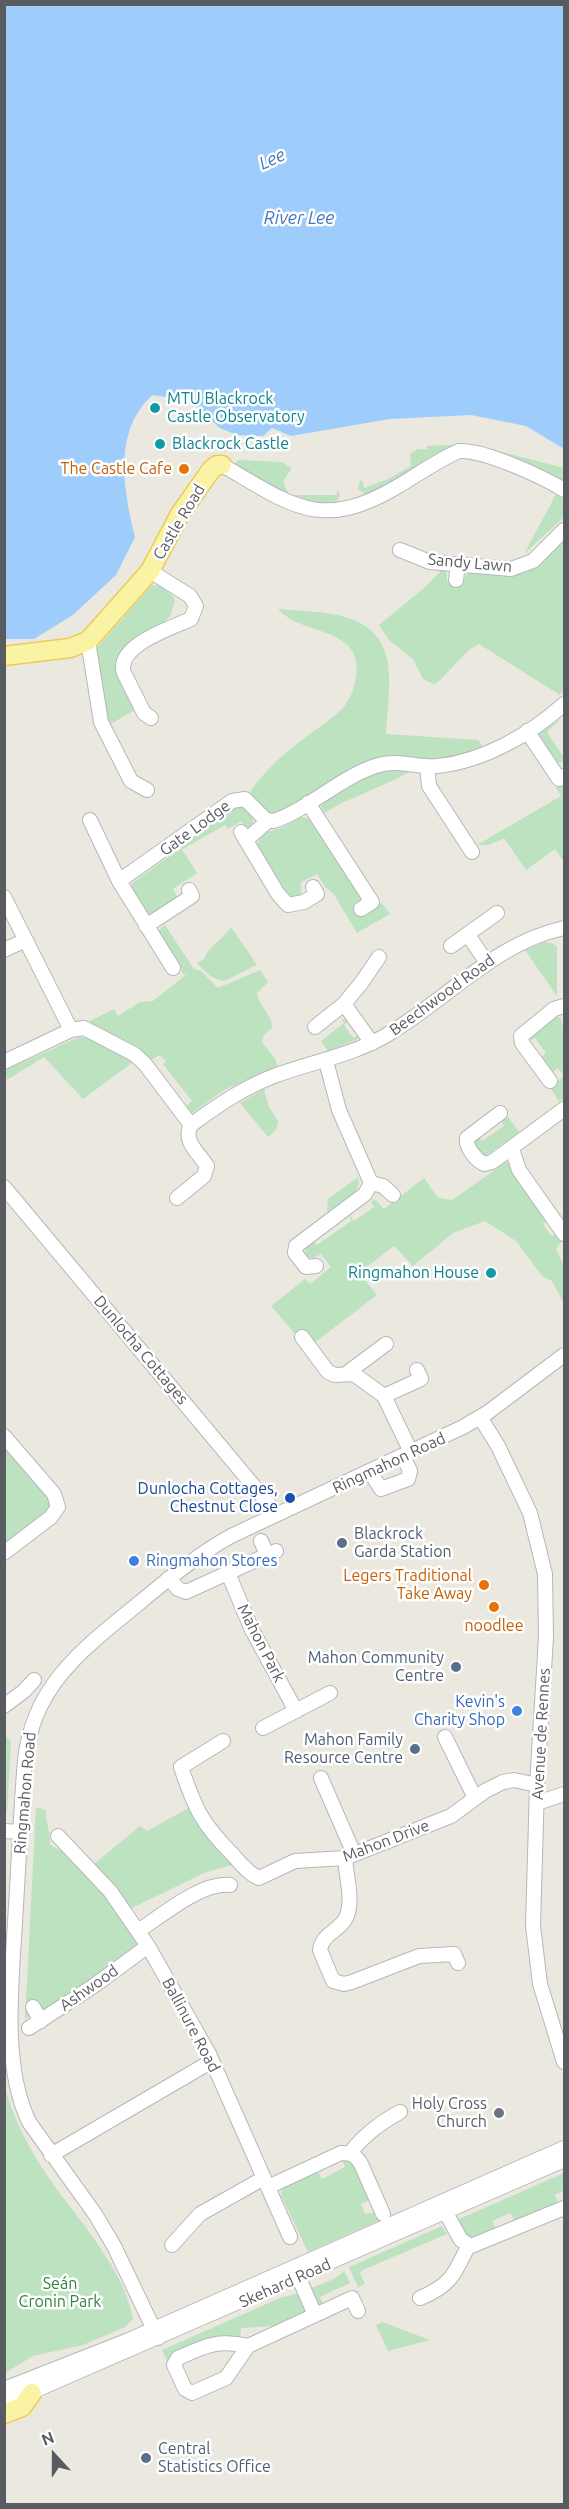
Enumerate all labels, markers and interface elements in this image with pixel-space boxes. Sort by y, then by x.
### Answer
water label: Lee [256,144,288,174]
water label: River Lee [264,207,334,229]
place label: MTU Blackrock Castle Observatory [167,389,305,427]
marker: MTU Blackrock Castle Observatory [148,401,162,415]
place label: Blackrock Castle [172,434,289,454]
marker: Blackrock Castle [153,437,167,451]
place label: The Castle Cafe [61,459,172,479]
marker: The Castle Cafe [177,462,191,476]
street label: Castle Road [149,481,209,563]
street label: Sandy Lawn [427,550,513,576]
street label: Gate Lodge [156,796,234,860]
street label: Beechwood Road [386,950,498,1040]
place label: Ringmahon House [348,1263,479,1283]
marker: Ringmahon House [484,1266,498,1280]
street label: Dunlocha Cottages [90,1292,192,1408]
street label: Ringmahon Road [329,1428,449,1498]
place label: Dunlocha Cottages, Chestnut Close [138,1479,278,1517]
marker: Dunlocha Cottages, Chestnut Close [283,1491,297,1505]
place label: Blackrock Garda Station [354,1524,452,1562]
marker: Blackrock Garda Station [335,1536,349,1550]
place label: Ringmahon Stores [146,1551,277,1571]
marker: Ringmahon Stores [127,1554,141,1568]
place label: Legers Traditional Take Away [343,1566,472,1604]
marker: Legers Traditional Take Away [477,1578,491,1592]
marker: noodlee [487,1600,501,1614]
street label: Mahon Park [233,1601,289,1685]
place label: noodlee [464,1616,524,1636]
place label: Mahon Community Centre [308,1648,444,1686]
marker: Mahon Community Centre [449,1660,463,1674]
street label: Avenue de Rennes [528,1667,554,1801]
place label: Kevin's Charity Shop [414,1692,505,1730]
marker: Kevin's Charity Shop [510,1704,524,1718]
place label: Mahon Family Resource Centre [284,1730,403,1768]
street label: Ringmahon Road [10,1731,40,1855]
marker: Mahon Family Resource Centre [408,1742,422,1756]
street label: Mahon Drive [340,1816,432,1866]
street label: Ashwood [56,1961,122,2015]
street label: Ballinure Road [158,1974,224,2076]
place label: Holy Cross Church [412,2094,487,2132]
marker: Holy Cross Church [492,2106,506,2120]
street label: Skehard Road [236,2254,334,2312]
park label: Seán Cronin Park [19,2274,101,2312]
north arrow [24,2425,84,2485]
text: N [39,2428,56,2449]
place label: Central Statistics Office [158,2439,271,2477]
marker: Central Statistics Office [139,2451,153,2465]

